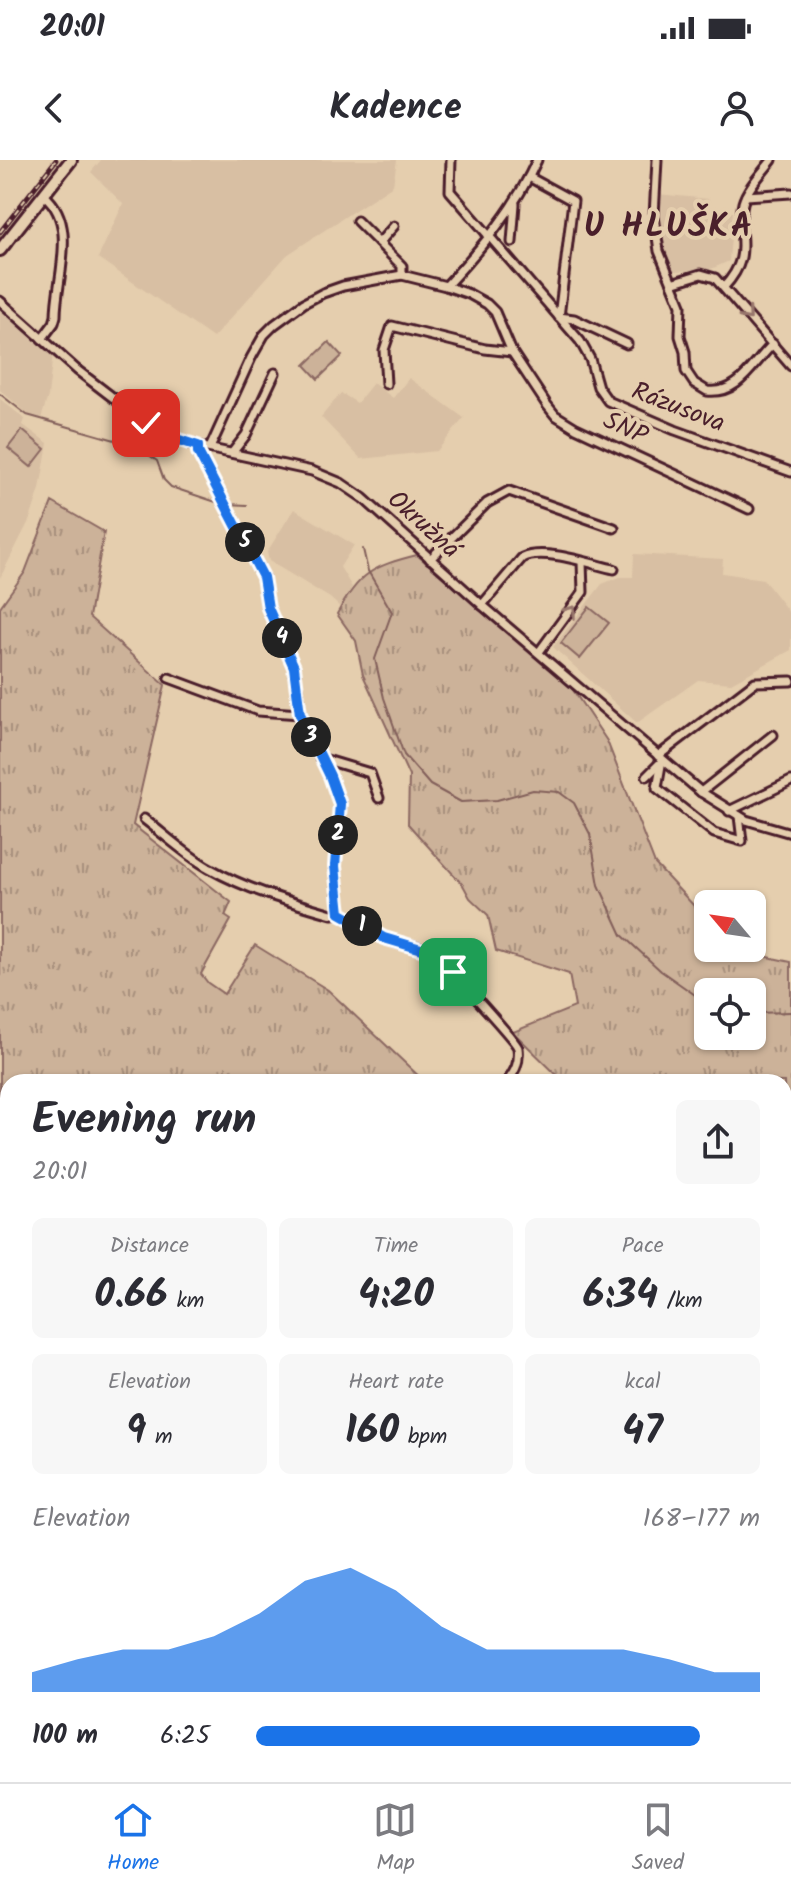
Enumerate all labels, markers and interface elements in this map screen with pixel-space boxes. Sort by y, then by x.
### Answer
text: 20:01 [40,4,105,52]
text: Kadence [329,80,462,137]
icon: back [32,86,76,130]
icon: person [715,86,759,130]
district label: U HLUŠKA [584,200,754,254]
one-way arrow [738,306,752,321]
street label: Rázusova [625,371,731,445]
pin [112,389,180,457]
street label: SNP [595,400,655,458]
icon: check [124,401,168,445]
street label: Okružná [377,480,471,571]
pin: 5 [225,522,265,562]
text: 5 [239,524,251,559]
one-way arrow [561,605,575,619]
pin: 4 [262,618,302,658]
text: 4 [276,620,288,655]
pin: 3 [291,717,331,757]
text: 3 [305,719,317,754]
pin: 2 [318,815,358,855]
text: 2 [332,817,344,852]
north arrow [694,890,766,962]
map controls [694,890,766,1050]
pin: 1 [342,906,382,946]
text: 1 [359,908,365,943]
pin [419,938,487,1006]
icon: arrive [431,950,475,994]
button: locate [694,978,766,1050]
text: Evening run [32,1086,256,1156]
button: share [676,1100,760,1184]
text: 20:01 [32,1151,88,1193]
text: Distance [110,1229,189,1264]
text: Time [374,1229,418,1264]
text: Pace [622,1229,664,1264]
text: 0.66 [94,1264,168,1328]
text: 4:20 [358,1264,434,1328]
text: 6:34 [583,1264,658,1328]
text: km [168,1284,204,1319]
text: /km [658,1284,702,1319]
text: Elevation [108,1365,191,1400]
text: Heart rate [348,1365,444,1400]
text: kcal [625,1365,661,1400]
text: 9 [126,1400,146,1464]
text: 160 [345,1400,399,1464]
text: 47 [622,1400,663,1464]
text: m [146,1420,173,1455]
text: bpm [399,1420,447,1455]
text: Elevation [32,1498,130,1540]
text: 168–177 m [643,1498,760,1540]
text: 100 m [32,1715,98,1757]
text: 6:25 [160,1715,210,1757]
tab: Home [107,1798,159,1881]
tab: Map [373,1798,417,1881]
tab: Saved [632,1798,684,1881]

